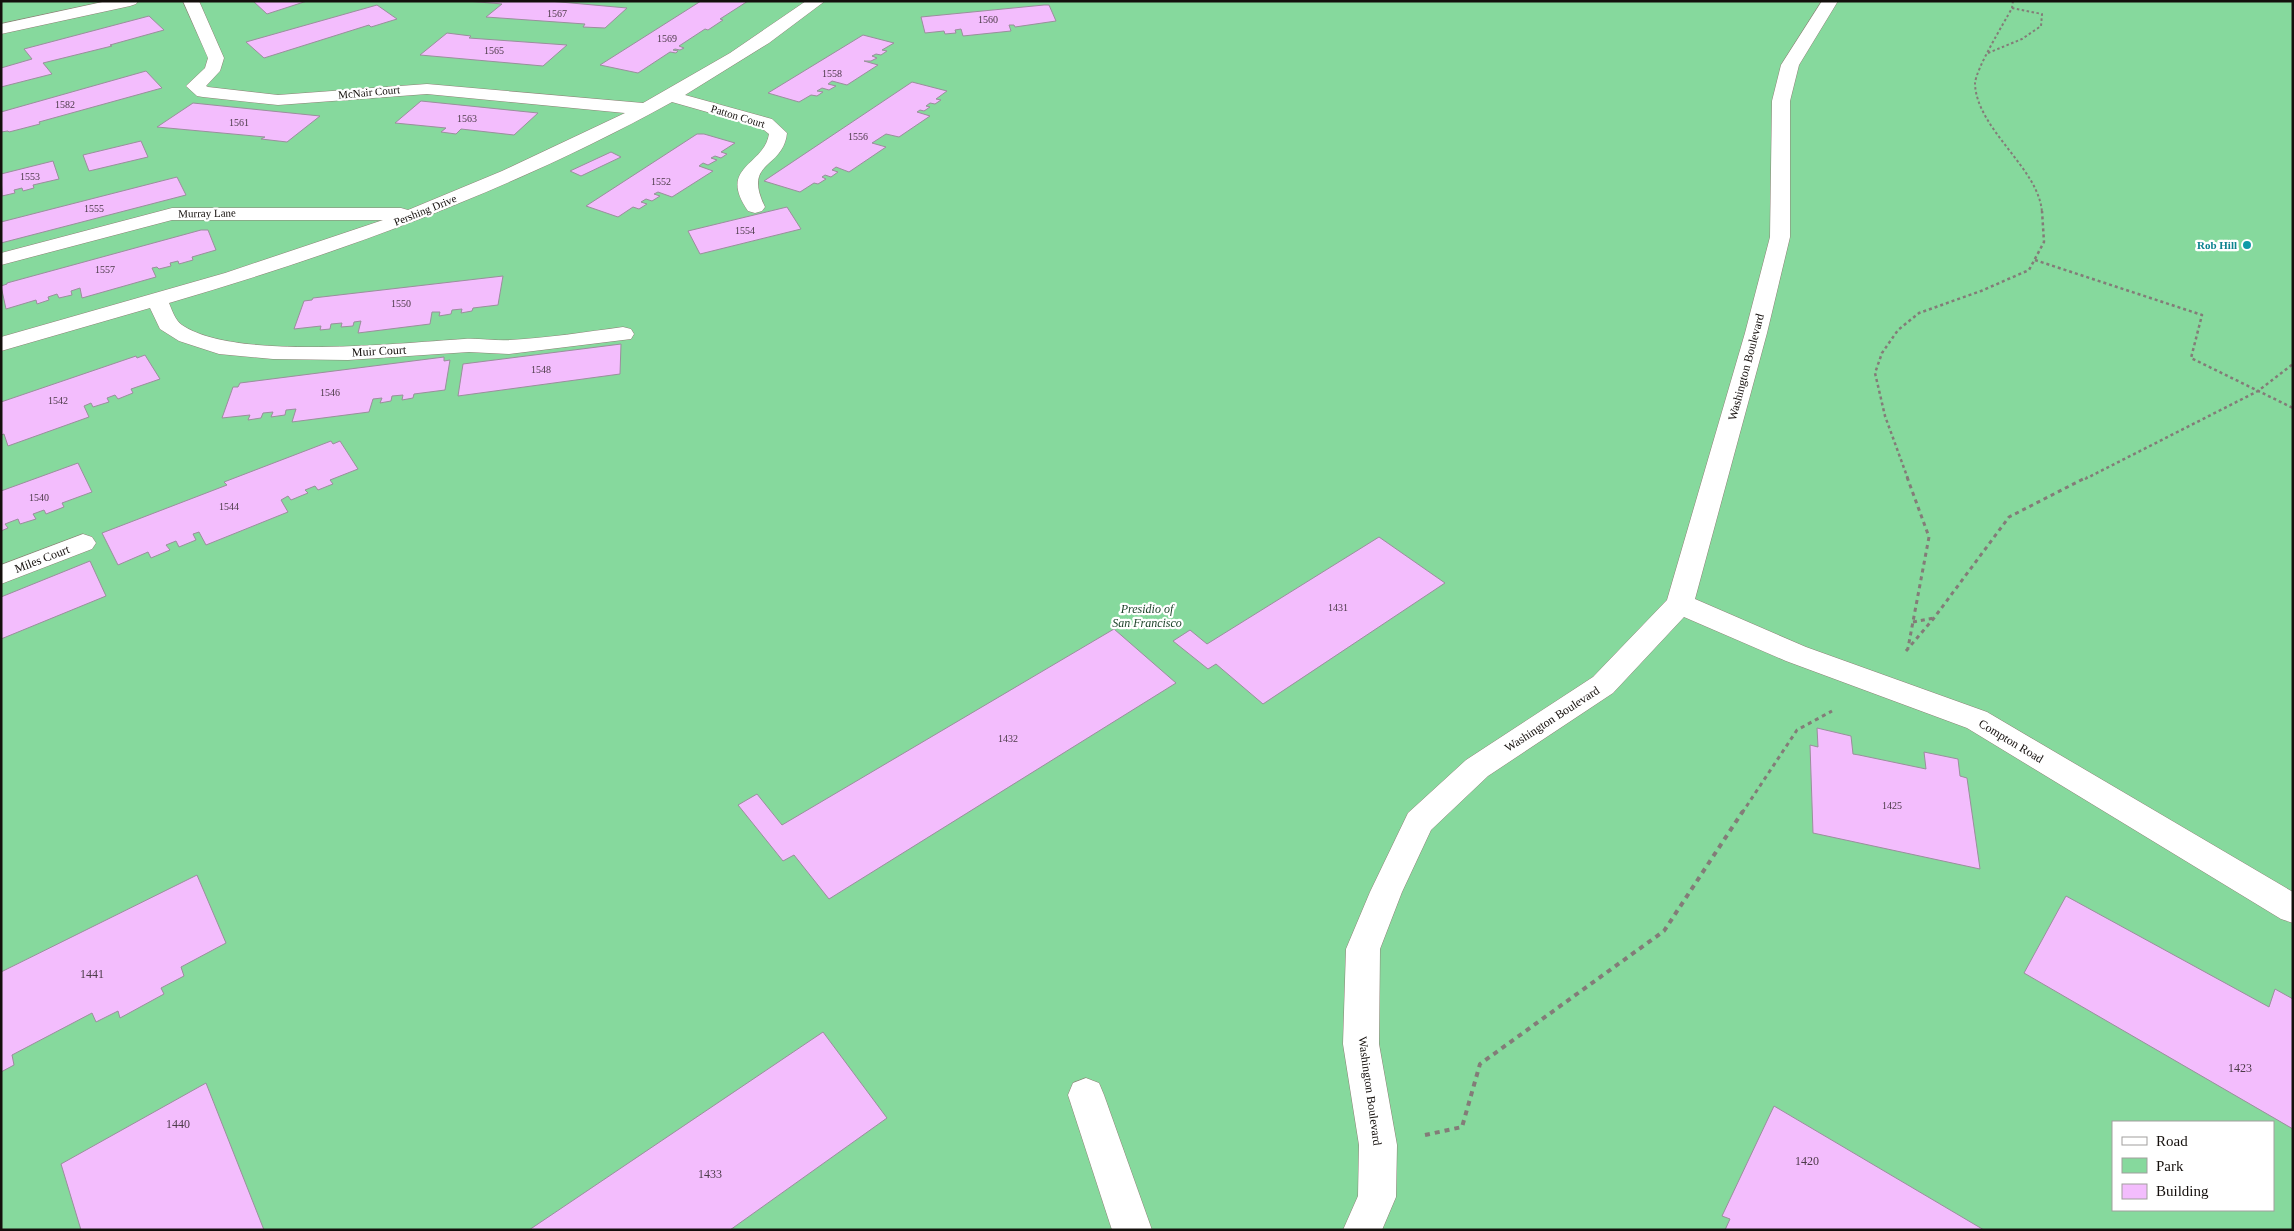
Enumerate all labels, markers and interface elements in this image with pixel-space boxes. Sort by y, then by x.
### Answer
house number: 1567 [547,8,567,19]
house number: 1560 [978,14,998,25]
house number: 1569 [657,33,677,44]
house number: 1565 [484,45,504,56]
house number: 1558 [822,68,842,79]
street label: McNair Court [338,83,400,101]
house number: 1582 [55,99,75,110]
street label: Patton Court [710,102,766,130]
house number: 1563 [457,113,477,124]
house number: 1561 [229,117,249,128]
house number: 1556 [848,131,868,142]
house number: 1553 [20,171,40,182]
house number: 1552 [651,176,671,187]
street label: Pershing Drive [392,192,458,228]
house number: 1555 [84,203,104,214]
street label: Murray Lane [178,206,236,220]
house number: 1554 [735,225,755,236]
place label: Rob Hill [2197,239,2237,251]
marker: Rob Hill [2241,239,2253,251]
house number: 1557 [95,264,115,275]
house number: 1550 [391,298,411,309]
street label: Washington Boulevard [1725,312,1767,422]
street label: Muir Court [351,343,407,359]
house number: 1548 [531,364,551,375]
house number: 1546 [320,387,340,398]
house number: 1542 [48,395,68,406]
house number: 1540 [29,492,49,503]
house number: 1544 [219,501,239,512]
street label: Miles Court [13,542,72,576]
park label: Presidio of San Francisco [1112,602,1182,630]
house number: 1431 [1328,602,1348,613]
street label: Washington Boulevard [1502,683,1602,755]
street label: Compton Road [1976,716,2046,766]
house number: 1432 [998,733,1018,744]
house number: 1425 [1882,800,1902,811]
house number: 1441 [80,967,104,981]
street label: Washington Boulevard [1355,1036,1385,1146]
house number: 1423 [2228,1061,2252,1075]
house number: 1440 [166,1117,190,1131]
legend [2112,1121,2274,1211]
text: Road [2156,1133,2188,1149]
house number: 1420 [1795,1154,1819,1168]
text: Park [2156,1158,2184,1174]
house number: 1433 [698,1167,722,1181]
text: Building [2156,1183,2209,1199]

